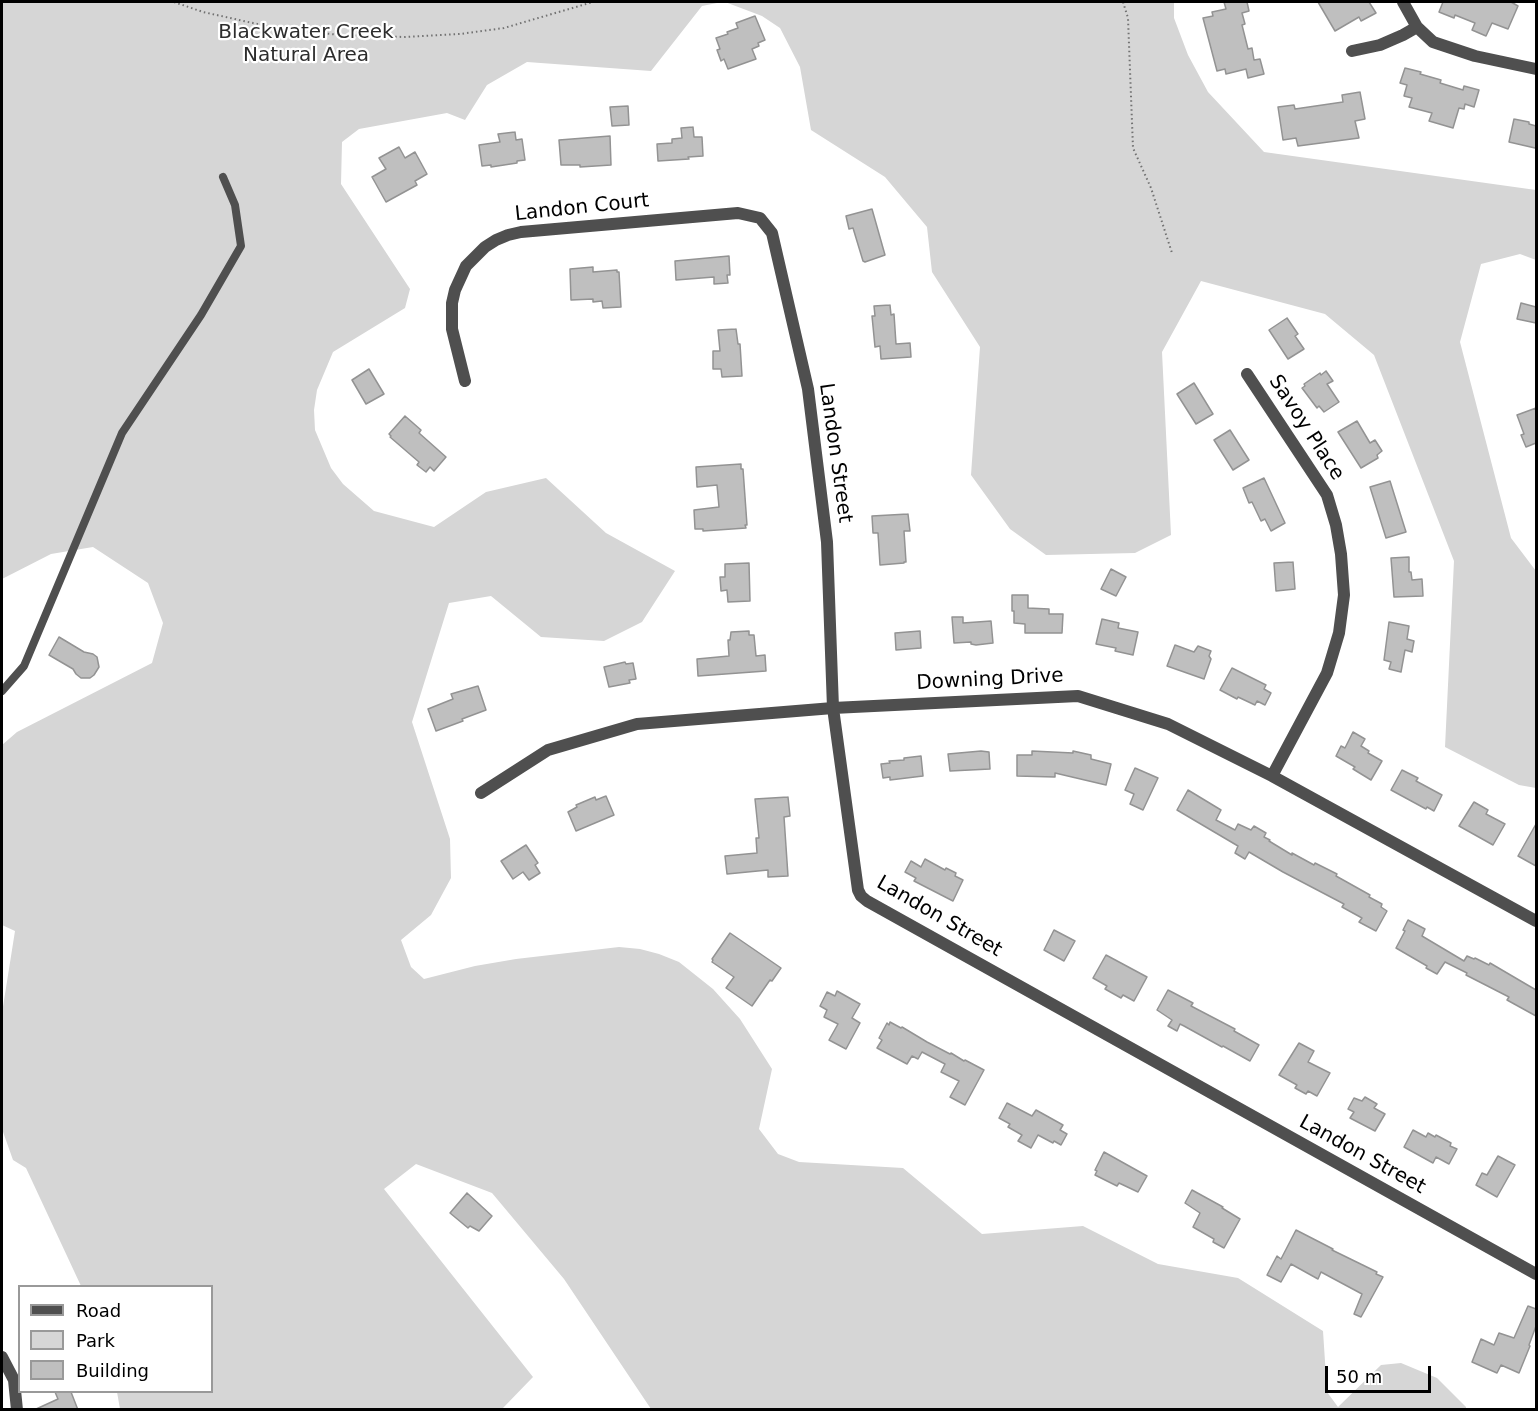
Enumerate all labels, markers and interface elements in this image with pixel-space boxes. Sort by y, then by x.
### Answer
park label: Blackwater Creek Natural Area [218,21,394,68]
street label: Landon Court [514,189,650,227]
street label: Savoy Place [1263,371,1349,485]
street label: Landon Street [813,382,857,524]
street label: Downing Drive [916,664,1064,696]
street label: Landon Street [872,871,1006,963]
street label: Landon Street [1295,1110,1429,1200]
legend [18,1285,213,1393]
text: Road [76,1300,121,1321]
text: Park [76,1330,115,1351]
scale bar [1328,1354,1434,1392]
text: Building [76,1360,149,1381]
text: 50 m [1336,1366,1382,1387]

